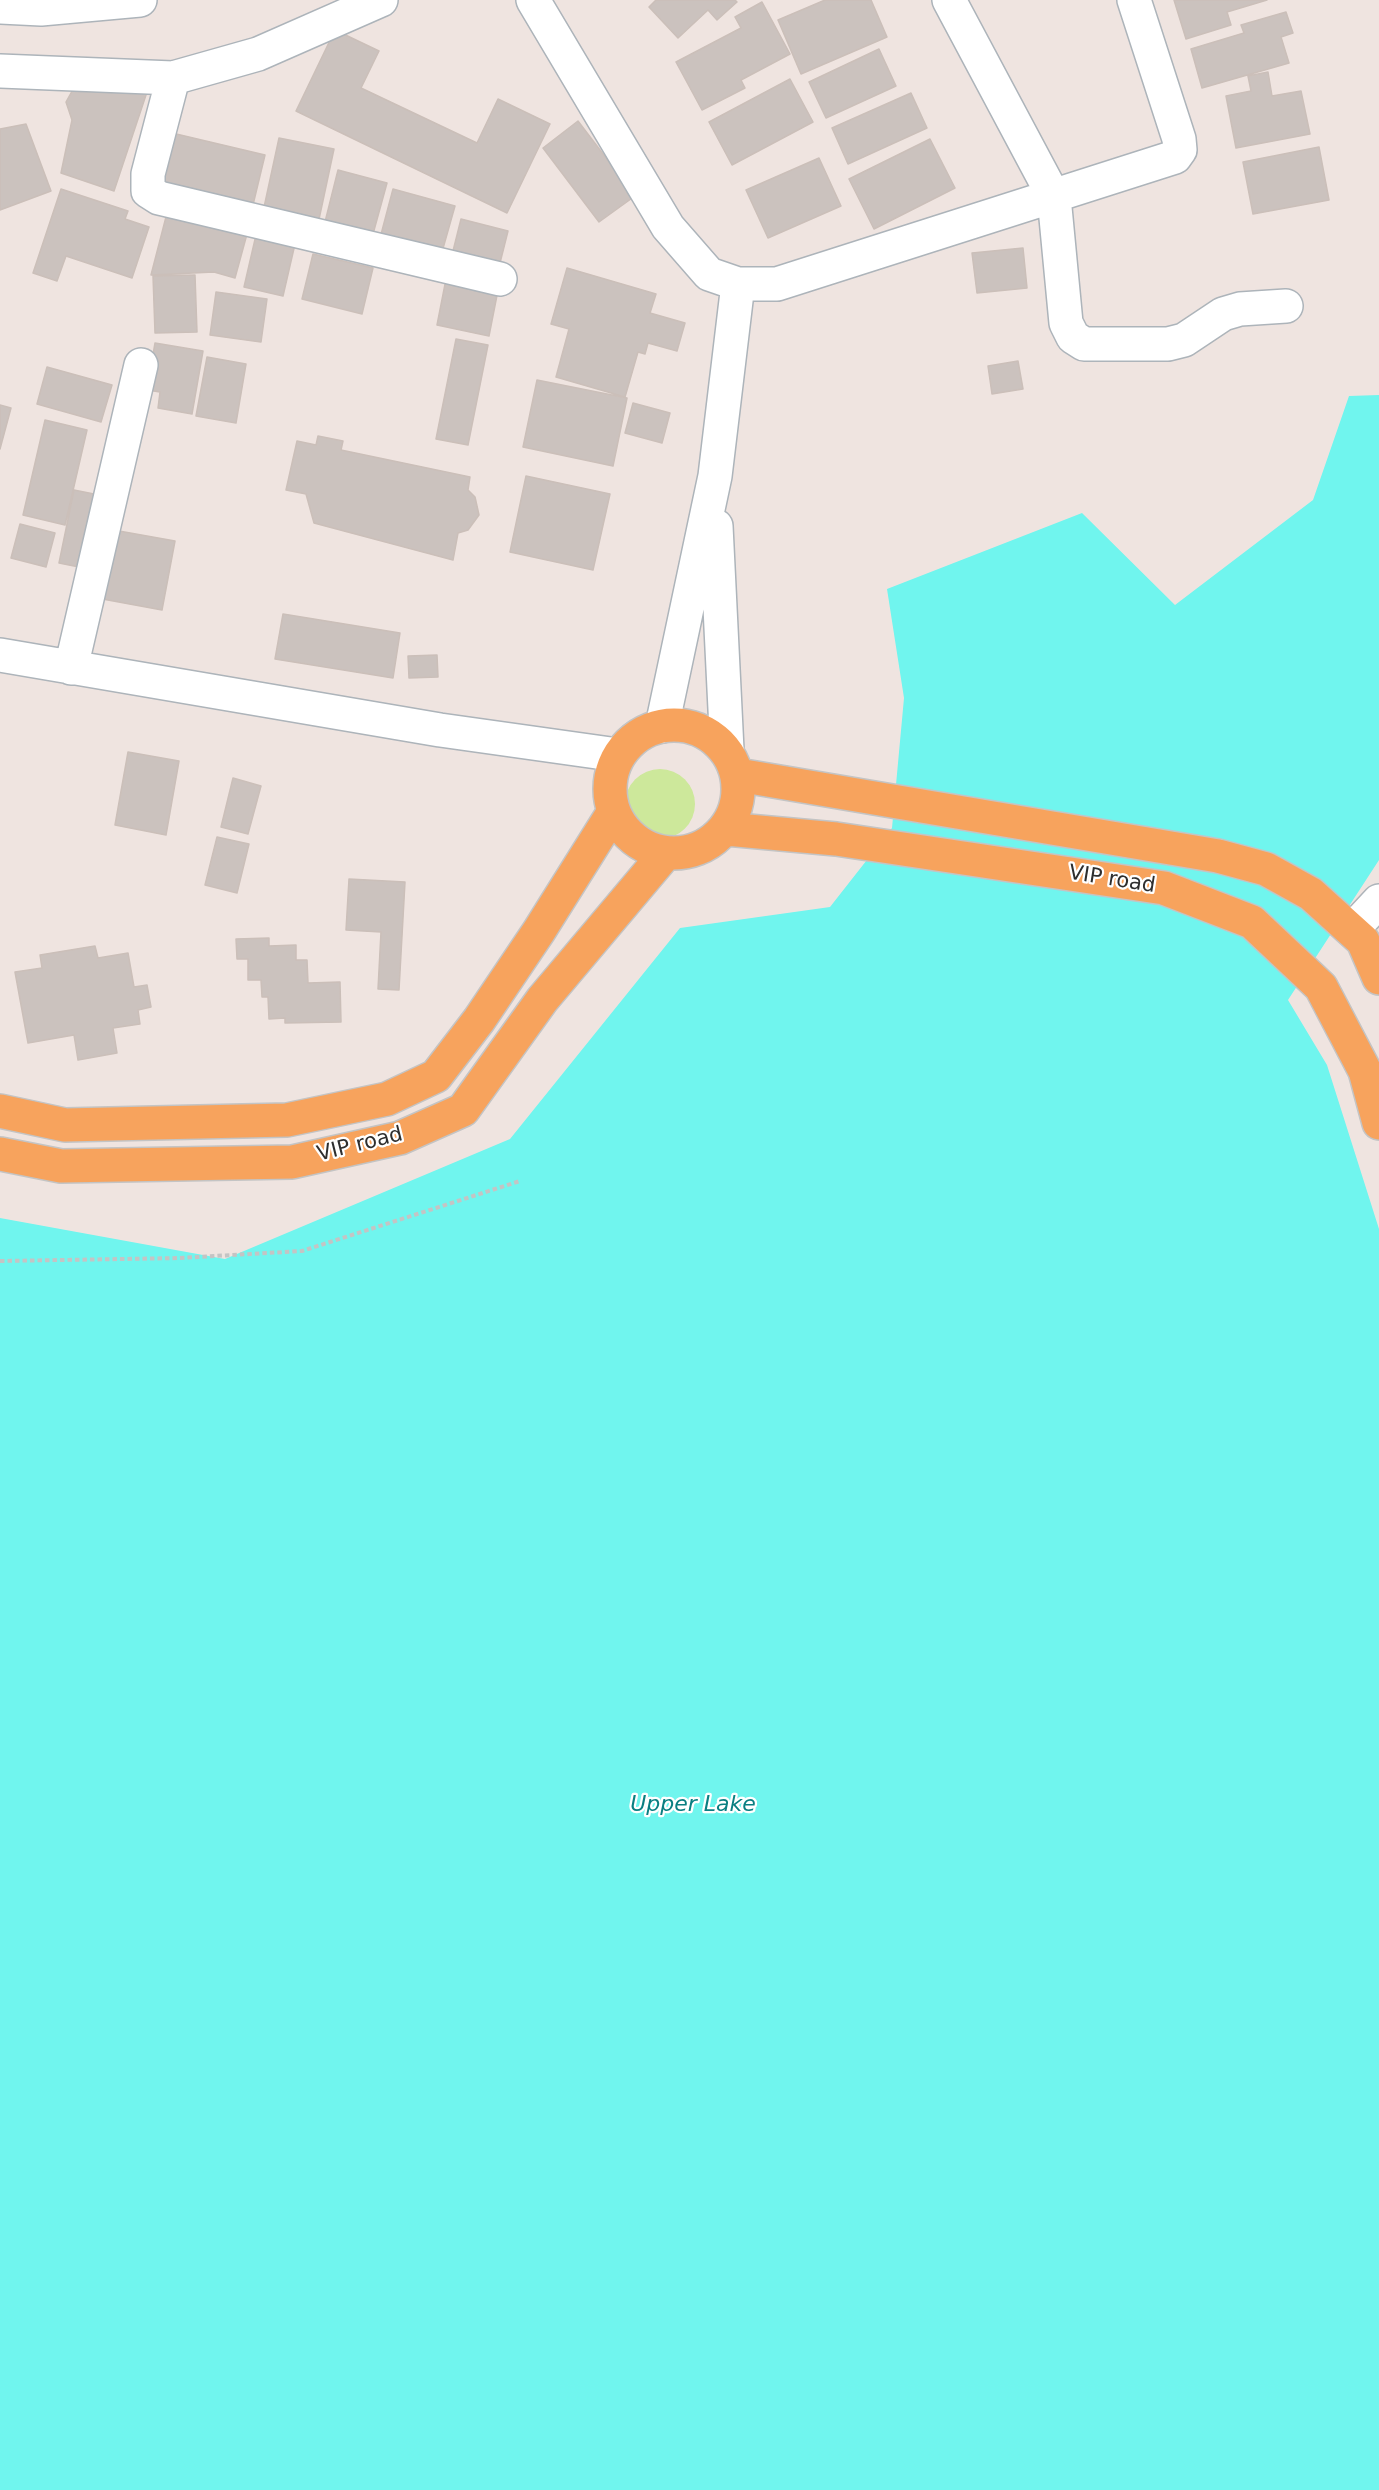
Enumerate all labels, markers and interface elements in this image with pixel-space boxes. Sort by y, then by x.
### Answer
street label: VIP road [1067,861,1157,899]
street label: VIP road [315,1122,405,1168]
water label: Upper Lake [630,1792,756,1818]

